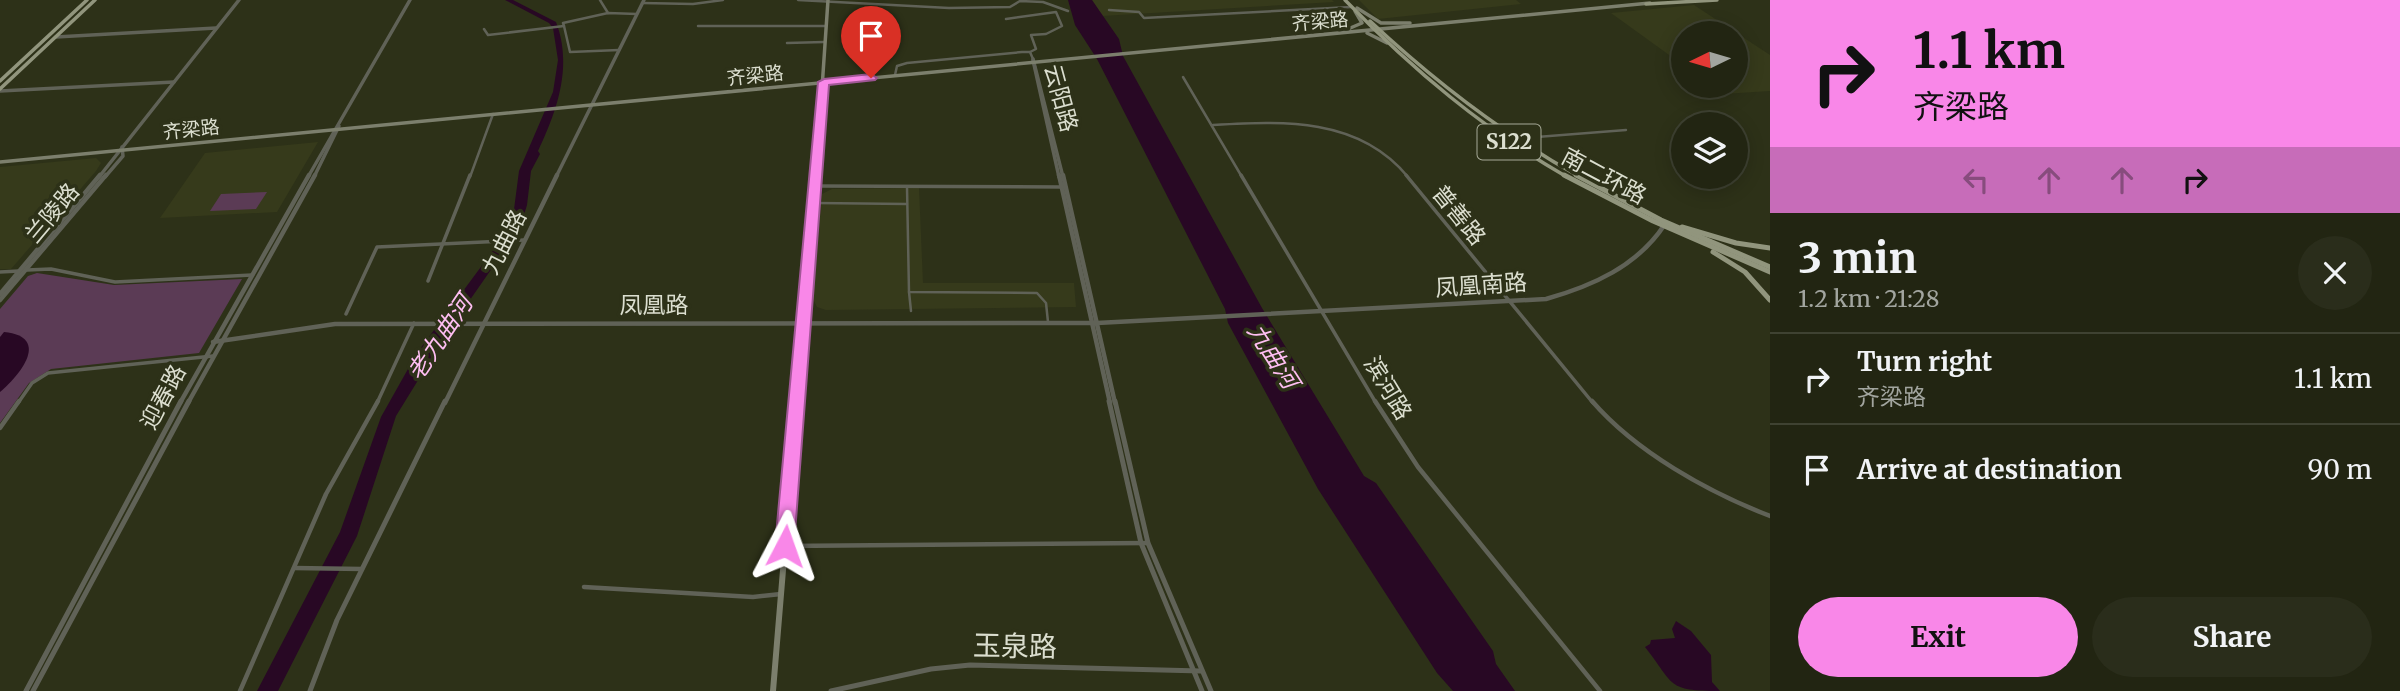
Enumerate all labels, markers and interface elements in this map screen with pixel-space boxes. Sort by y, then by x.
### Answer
pin [841,6,901,78]
street label: 齐梁路 [1291,7,1349,35]
icon: arrive [852,17,890,55]
text: 1.1 km [1913,20,2065,81]
north arrow [1671,21,1748,98]
map controls [1671,21,1748,189]
icon: right [1798,28,1889,119]
street label: 齐梁路 [725,60,785,90]
street label: 云阳路 [1039,61,1084,135]
text: 齐梁路 [1913,87,2009,127]
button: layers [1671,112,1748,189]
street label: 齐梁路 [161,114,221,144]
road number: S122 [1478,124,1540,160]
street label: 南二环路 [1557,141,1652,210]
icon: left [1957,161,1995,199]
icon: ahead [2030,161,2068,199]
icon: ahead [2103,161,2141,199]
icon: right [2176,161,2214,199]
street label: 兰陵路 [18,177,85,248]
street label: 普善路 [1426,179,1492,251]
street label: 九曲路 [475,204,532,279]
text: 3 min [1798,232,1917,284]
button: close [2298,236,2372,310]
street label: 凤凰南路 [1434,267,1528,302]
text: 1.2 km · 21:28 [1798,284,1939,313]
water label: 老九曲河 [400,286,482,386]
street label: 凤凰路 [620,290,689,319]
water label: 九曲河 [1241,317,1308,398]
text: Turn right [1857,345,1992,378]
street label: 滨河路 [1358,351,1419,425]
street label: 迎春路 [134,359,192,434]
icon: right [1798,360,1836,398]
text: 1.1 km [2294,362,2372,395]
text: 齐梁路 [1857,382,1926,411]
icon: arrive [1798,451,1836,489]
text: Arrive at destination [1857,453,2122,486]
text: 90 m [2308,453,2372,486]
position arrow [748,509,822,583]
button: Exit [1798,597,2078,677]
button: Share [2092,597,2372,677]
street label: 玉泉路 [973,627,1057,665]

